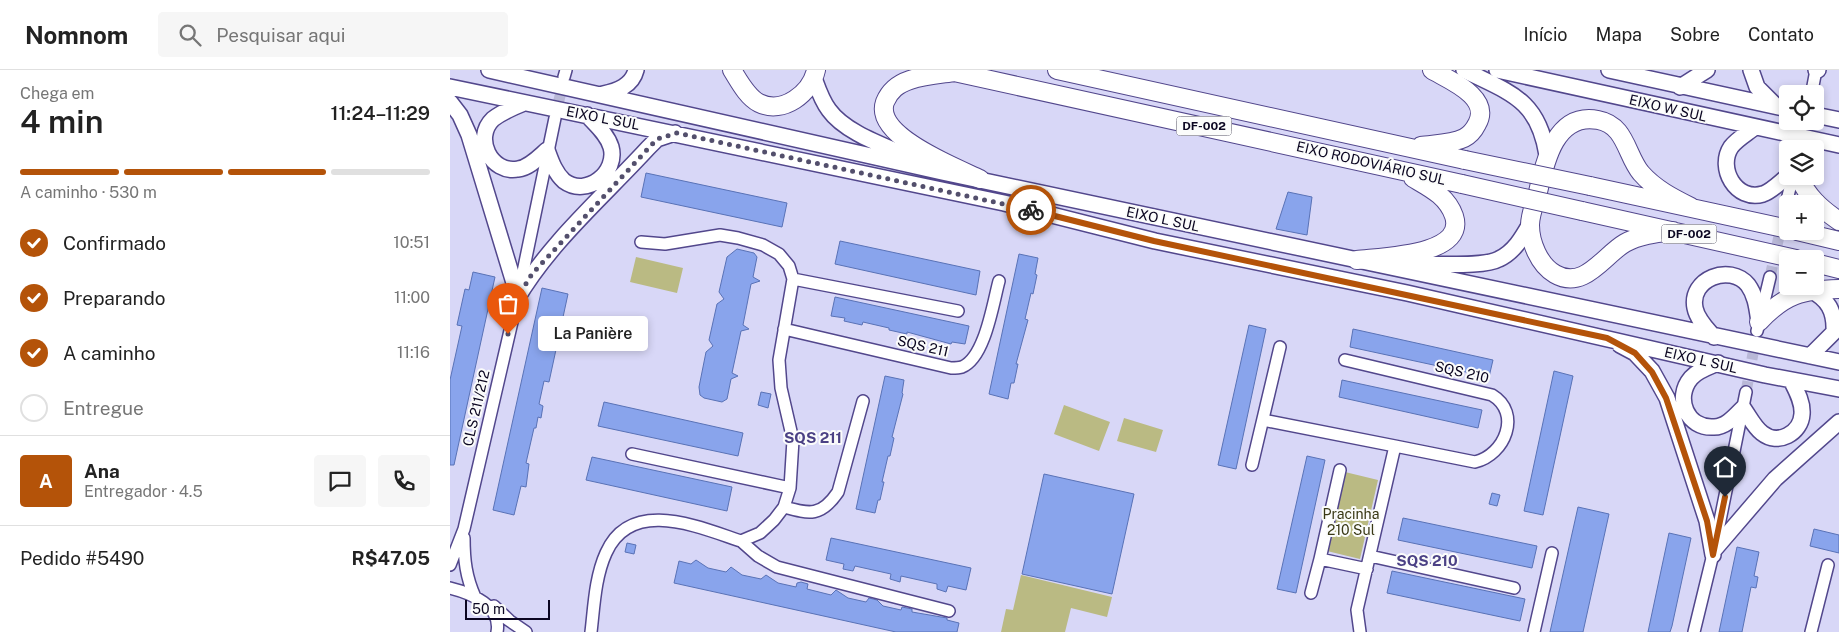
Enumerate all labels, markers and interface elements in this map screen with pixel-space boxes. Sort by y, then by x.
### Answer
search box [158,12,508,57]
text: Nomnom [25,21,128,49]
icon: search [176,21,204,49]
text: Pesquisar aqui [216,24,346,46]
text: Início [1523,24,1568,45]
text: Mapa [1596,24,1642,45]
text: Sobre [1670,24,1720,45]
text: Contato [1748,24,1814,45]
text: Chega em [20,84,94,103]
map controls [1779,85,1824,295]
button: locate [1779,85,1824,130]
street label: EIXO W SUL [1627,91,1709,125]
text: 11:24–11:29 [330,102,430,124]
text: 4 min [20,103,103,140]
street label: EIXO L SUL [565,103,641,133]
road number: DF-002 [1176,116,1232,136]
street label: EIXO RODOVIÁRIO SUL [1295,137,1448,188]
button: layers [1779,140,1824,185]
text: A caminho · 530 m [20,183,157,202]
courier [1006,185,1056,235]
button: + [1779,195,1824,240]
icon: bike [1017,196,1045,224]
street label: EIXO L SUL [1125,203,1201,235]
road number: DF-002 [1662,224,1716,243]
icon: check [20,229,48,257]
text: Confirmado [63,232,166,254]
text: 10:51 [393,233,430,252]
button: − [1779,250,1824,295]
pin [487,283,529,334]
icon: check [20,284,48,312]
text: Preparando [63,287,165,309]
text: 11:00 [394,288,430,307]
icon: bag [494,290,522,318]
callout: La Panière [538,316,648,352]
text: La Panière [553,324,633,343]
street label: SQS 211 [896,332,950,360]
icon: check [20,339,48,367]
text: A caminho [63,342,156,364]
text: 11:16 [397,343,430,362]
street label: EIXO L SUL [1663,344,1739,376]
street label: SQS 210 [1433,358,1491,386]
street label: CLS 211/212 [459,368,493,448]
text: Entregue [63,397,144,419]
district label: SQS 211 [784,429,842,446]
pin [1704,446,1746,497]
icon: home [1711,453,1739,481]
button: chat [314,455,366,507]
button: phone [378,455,430,507]
text: Ana [84,460,120,482]
text: A [39,470,53,492]
text: Entregador · 4.5 [84,482,203,501]
park label: Pracinha 210 Sul [1323,506,1379,538]
text: Pedido #5490 [20,547,144,569]
text: R$47.05 [351,547,430,569]
district label: SQS 210 [1396,552,1458,569]
scale bar [465,597,550,620]
text: 50 m [472,601,505,617]

